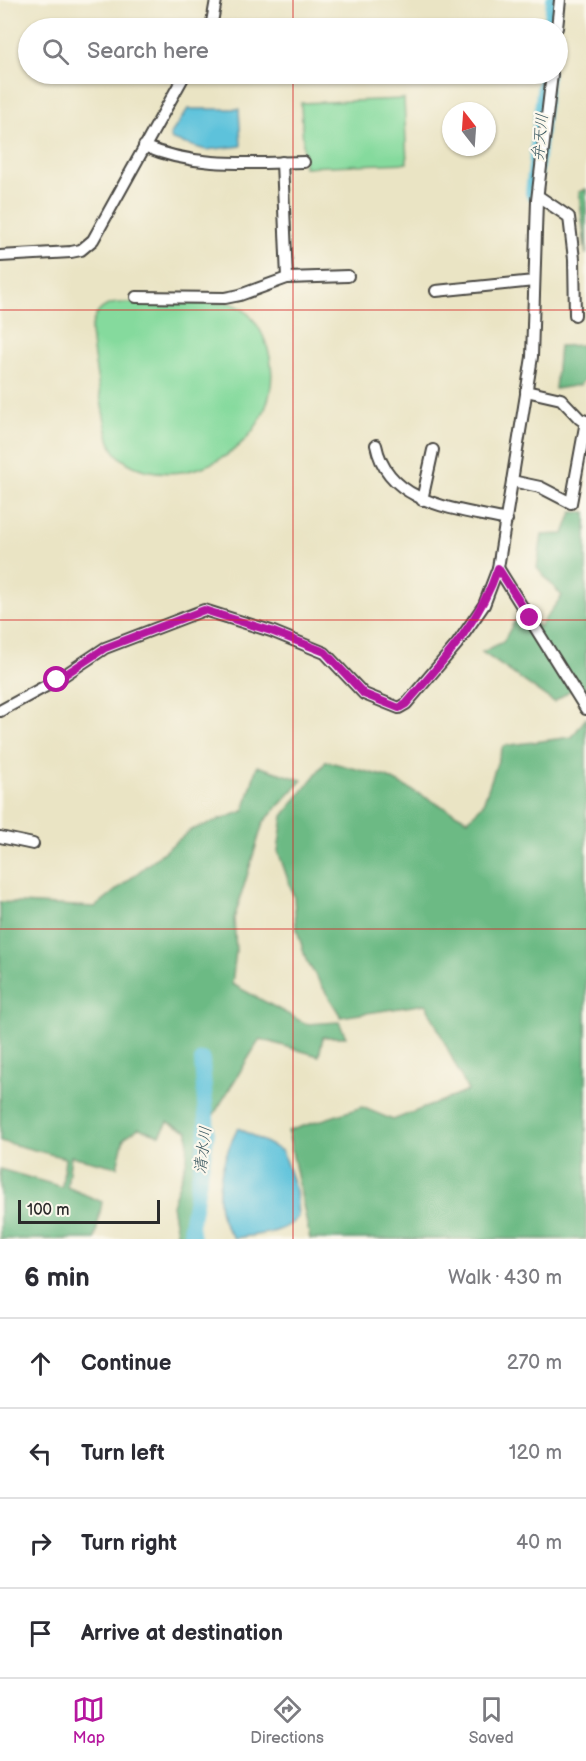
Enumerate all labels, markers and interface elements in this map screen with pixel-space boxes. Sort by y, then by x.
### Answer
search box [18,18,568,84]
icon: search [39,35,72,68]
text: Search here [87,38,209,65]
north arrow [442,102,496,156]
water label: 弁天川 [529,112,552,162]
route end [516,604,542,630]
route start [43,666,69,692]
water label: 清水川 [191,1125,216,1175]
scale bar [18,1197,160,1224]
text: 100 m [27,1201,70,1220]
text: 6 min [24,1263,90,1294]
text: Walk · 430 m [448,1266,562,1290]
icon: ahead [24,1347,57,1380]
text: Continue [81,1350,171,1377]
text: 270 m [507,1351,562,1375]
icon: left [24,1437,57,1470]
text: Turn left [81,1440,165,1467]
text: 120 m [509,1441,562,1465]
icon: right [24,1527,57,1560]
text: Turn right [81,1530,177,1557]
text: 40 m [516,1531,562,1555]
icon: arrive [24,1617,57,1650]
text: Arrive at destination [81,1620,283,1647]
tab: Map [72,1693,105,1748]
tab: Directions [250,1693,324,1748]
tab: Saved [469,1693,514,1748]

